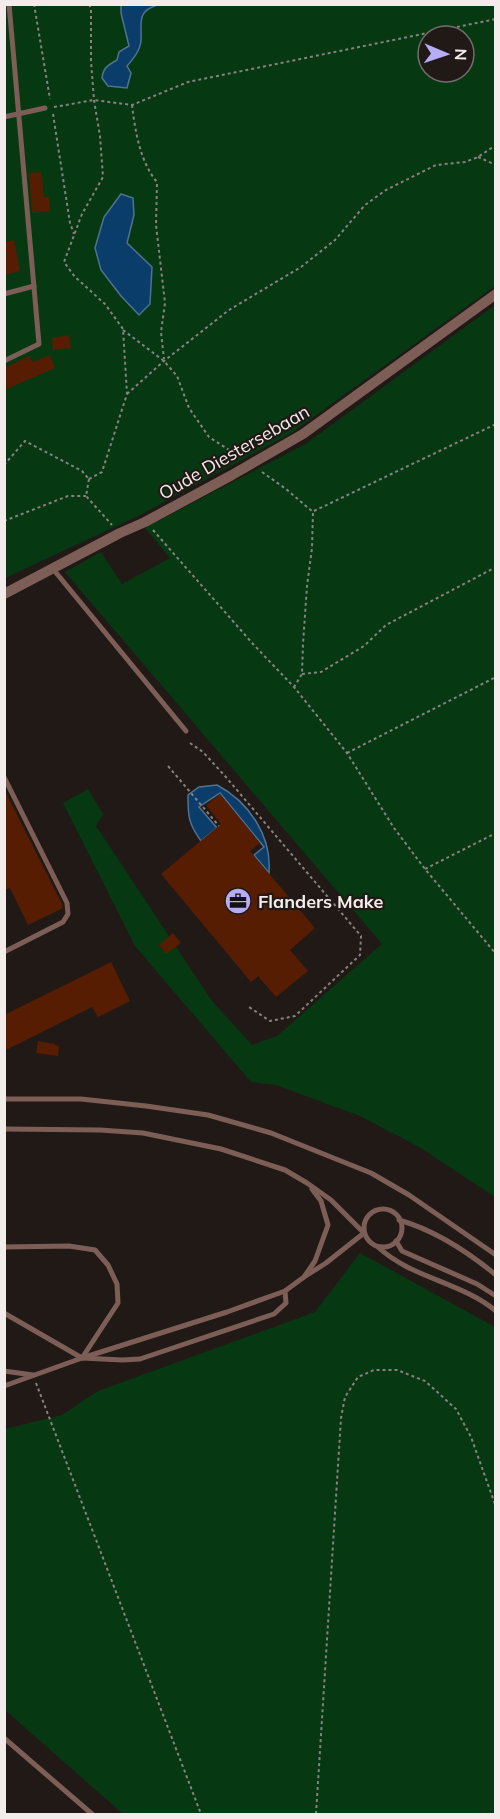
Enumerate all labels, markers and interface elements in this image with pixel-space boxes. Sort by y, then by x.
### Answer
north arrow [416,24,476,84]
text: N [451,48,471,61]
street label: Oude Diestersebaan [155,400,313,504]
office icon: Flanders Make [223,886,253,916]
place label: Flanders Make [258,890,384,913]

